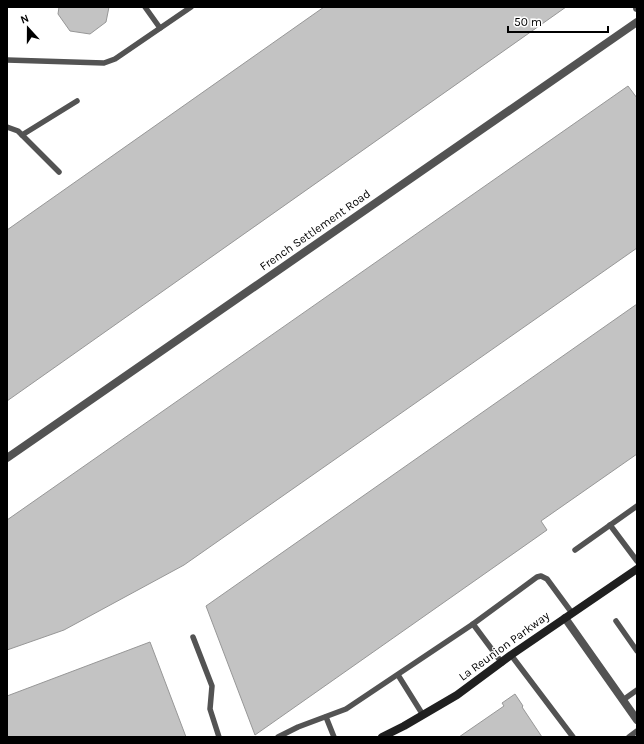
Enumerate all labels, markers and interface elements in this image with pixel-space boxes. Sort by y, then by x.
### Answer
north arrow [8,8,48,48]
scale bar [508,8,608,34]
text: N [19,12,31,27]
text: 50 m [514,15,542,29]
street label: French Settlement Road [257,186,373,274]
street label: La Reunion Parkway [456,608,552,684]

